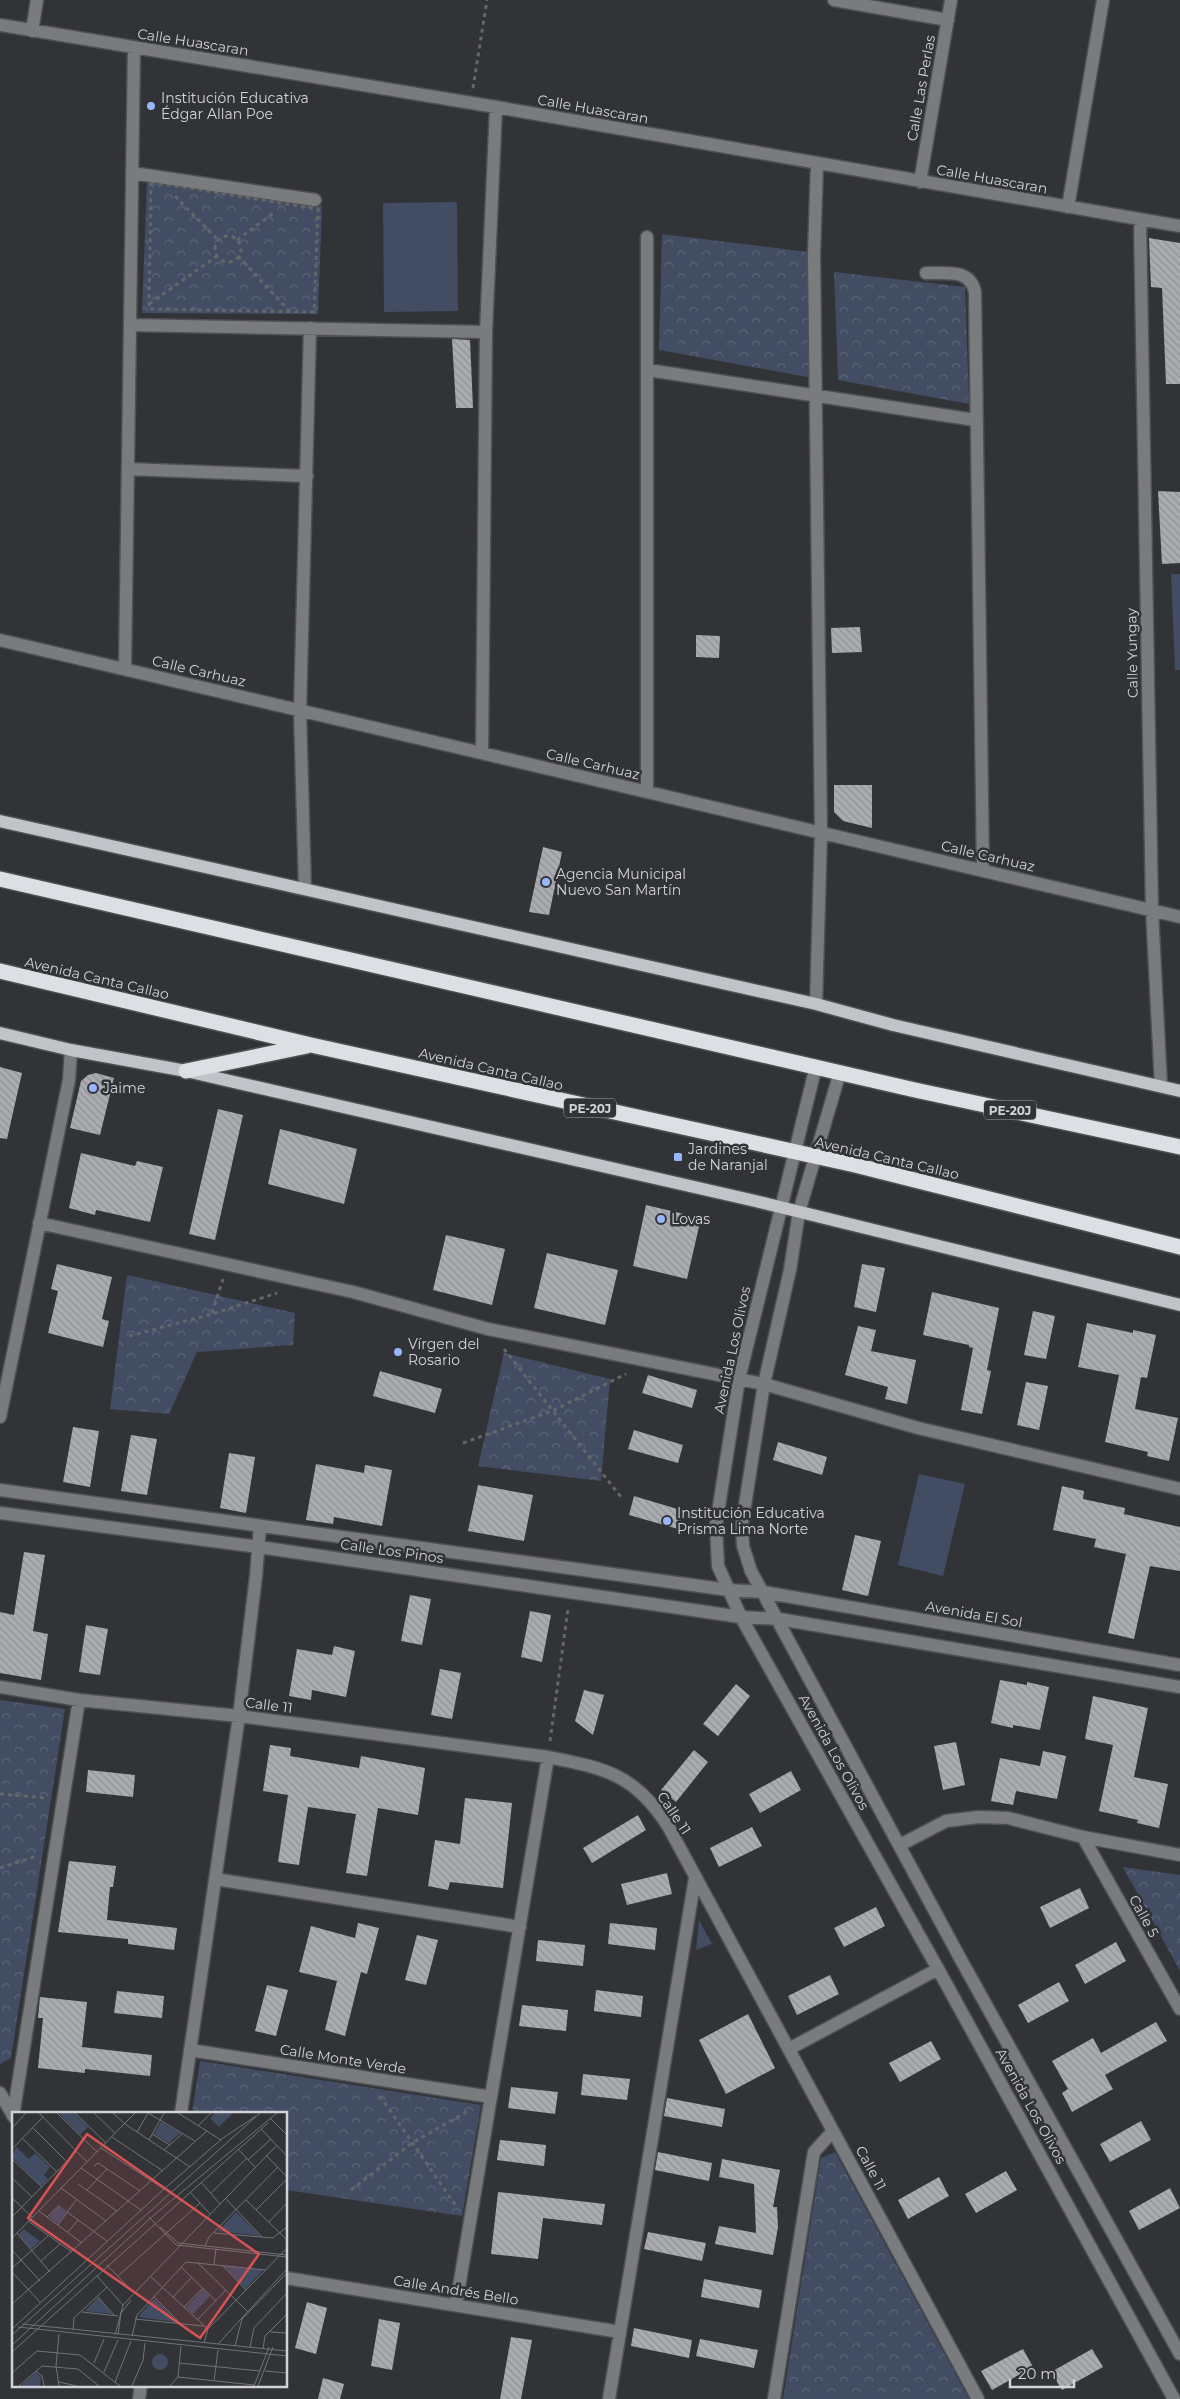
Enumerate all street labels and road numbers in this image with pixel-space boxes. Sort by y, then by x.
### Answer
street label: Calle Huascaran [136,24,250,60]
street label: Calle Las Perlas [903,33,939,142]
street label: Calle Huascaran [536,90,650,128]
street label: Calle Huascaran [935,160,1049,198]
street label: Calle Yungay [1122,607,1142,698]
street label: Calle Carhuaz [150,651,248,691]
street label: Calle Carhuaz [544,744,642,784]
street label: Calle Carhuaz [939,836,1037,876]
street label: Avenida Canta Callao [23,953,171,1003]
street label: Avenida Canta Callao [417,1044,565,1094]
road number: PE-20J [564,1098,616,1118]
road number: PE-20J [984,1100,1036,1120]
street label: Avenida Canta Callao [813,1133,961,1183]
street label: Avenida Los Olivos [710,1284,754,1415]
street label: Calle Los Pinos [339,1535,445,1567]
street label: Avenida El Sol [924,1597,1024,1631]
street label: Avenida Los Olivos [795,1691,873,1813]
street label: Calle 11 [244,1693,294,1717]
street label: Calle 11 [653,1788,695,1838]
street label: Calle 5 [1125,1892,1163,1940]
street label: Calle Monte Verde [279,2040,407,2078]
street label: Avenida Los Olivos [992,2045,1070,2167]
street label: Calle 11 [852,2143,890,2193]
street label: Calle Andrés Bello [392,2271,520,2309]

